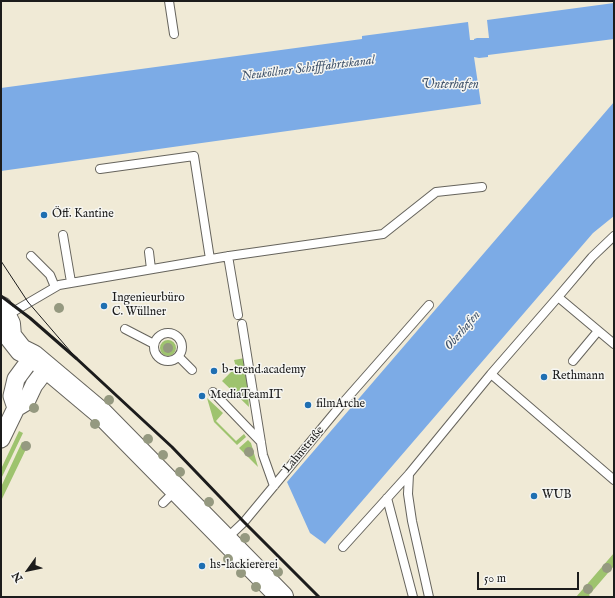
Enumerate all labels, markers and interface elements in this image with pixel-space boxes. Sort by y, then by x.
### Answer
water label: Neuköllner Schifffahrtskanal [240,53,376,85]
water label: Unterhafen [421,77,479,93]
place label: Öff. Kantine [52,208,114,222]
marker: Öff. Kantine [39,210,49,220]
place label: Ingenieurbüro C. Wüllner [112,292,185,320]
marker: Ingenieurbüro C. Wüllner [99,301,109,311]
water label: Oberhafen [442,308,484,354]
place label: b-trend.academy [222,364,306,378]
marker: b-trend.academy [209,366,219,376]
place label: Rethmann [552,370,604,384]
marker: Rethmann [539,372,549,382]
place label: MediaTeamIT [210,389,283,403]
marker: MediaTeamIT [197,391,207,401]
place label: filmArche [316,398,365,412]
marker: filmArche [303,400,313,410]
street label: Lahnstraße [280,424,328,476]
place label: WUB [542,489,572,503]
marker: WUB [529,491,539,501]
north arrow [8,550,48,590]
place label: hs-lackiererei [210,559,278,573]
marker: hs-lackiererei [197,561,207,571]
scale bar [479,564,581,590]
text: N [9,569,26,584]
text: 50 m [484,571,506,586]

